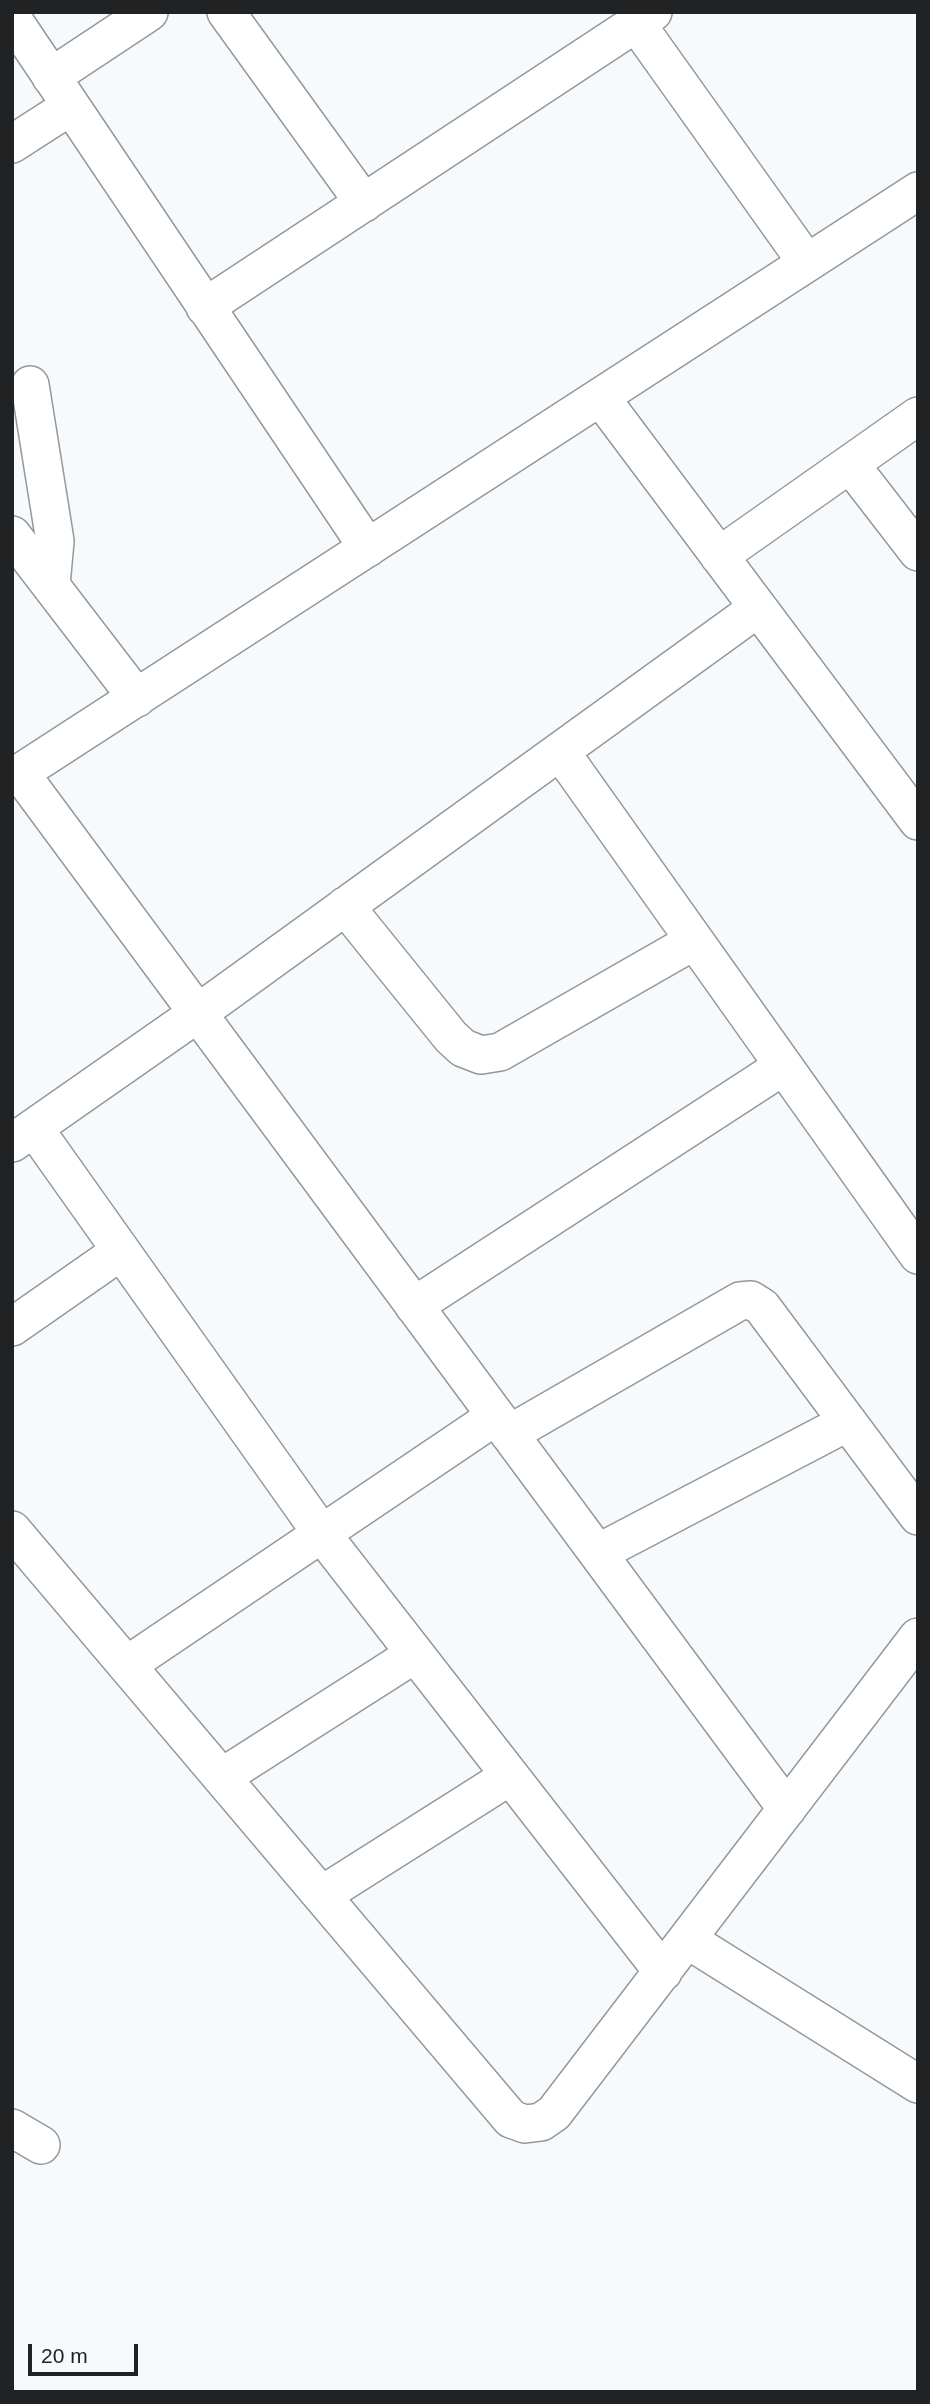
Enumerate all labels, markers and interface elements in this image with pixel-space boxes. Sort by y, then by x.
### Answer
scale bar [32,2330,142,2374]
text: 20 m [41,2344,88,2367]

